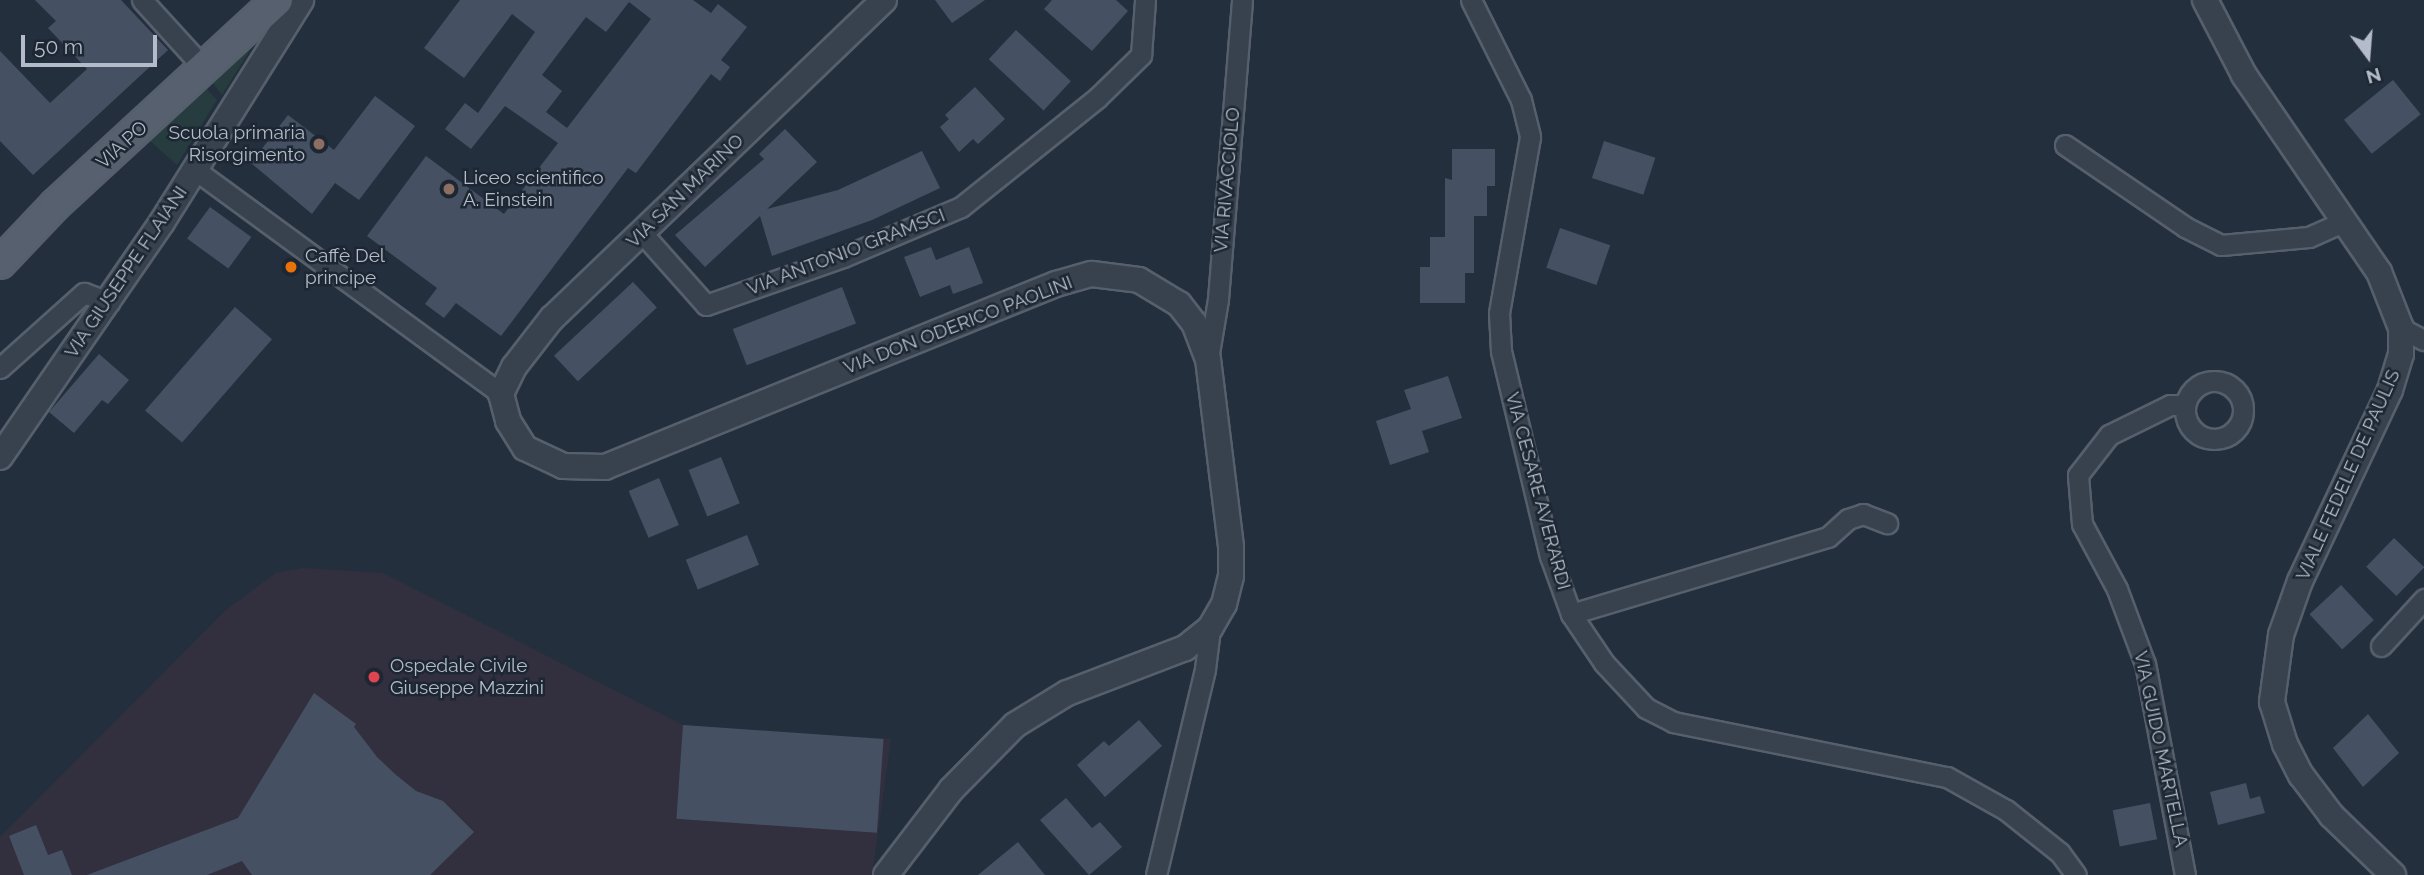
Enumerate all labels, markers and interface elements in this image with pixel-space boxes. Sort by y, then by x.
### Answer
scale bar [24,21,161,65]
north arrow [2333,21,2403,91]
text: 50 m [34,34,83,59]
text: N [2364,64,2384,89]
street label: VIA RIVACCIOLO [1209,106,1245,254]
street label: VIA PO [92,116,152,174]
place label: Scuola primaria Risorgimento [169,122,305,166]
street label: VIA SAN MARINO [622,129,748,253]
marker: Scuola primaria Risorgimento [311,136,327,152]
place label: Liceo scientifico A. Einstein [463,167,603,211]
street label: VIA GIUSEPPE FLAIANI [60,181,192,363]
marker: Liceo scientifico A. Einstein [441,181,457,197]
street label: VIA ANTONIO GRAMSCI [743,203,949,301]
place label: Caffè Del principe [305,245,385,289]
marker: Caffè Del principe [283,259,299,275]
street label: VIA DON ODERICO PAOLINI [840,271,1076,379]
street label: VIALE FEDELE DE PAULIS [2291,366,2405,584]
street label: VIA CESARE AVERARDI [1500,389,1576,593]
street label: VIA GUIDO MARTELLA [2129,649,2193,849]
place label: Ospedale Civile Giuseppe Mazzini [390,655,544,699]
marker: Ospedale Civile Giuseppe Mazzini [364,667,384,687]

